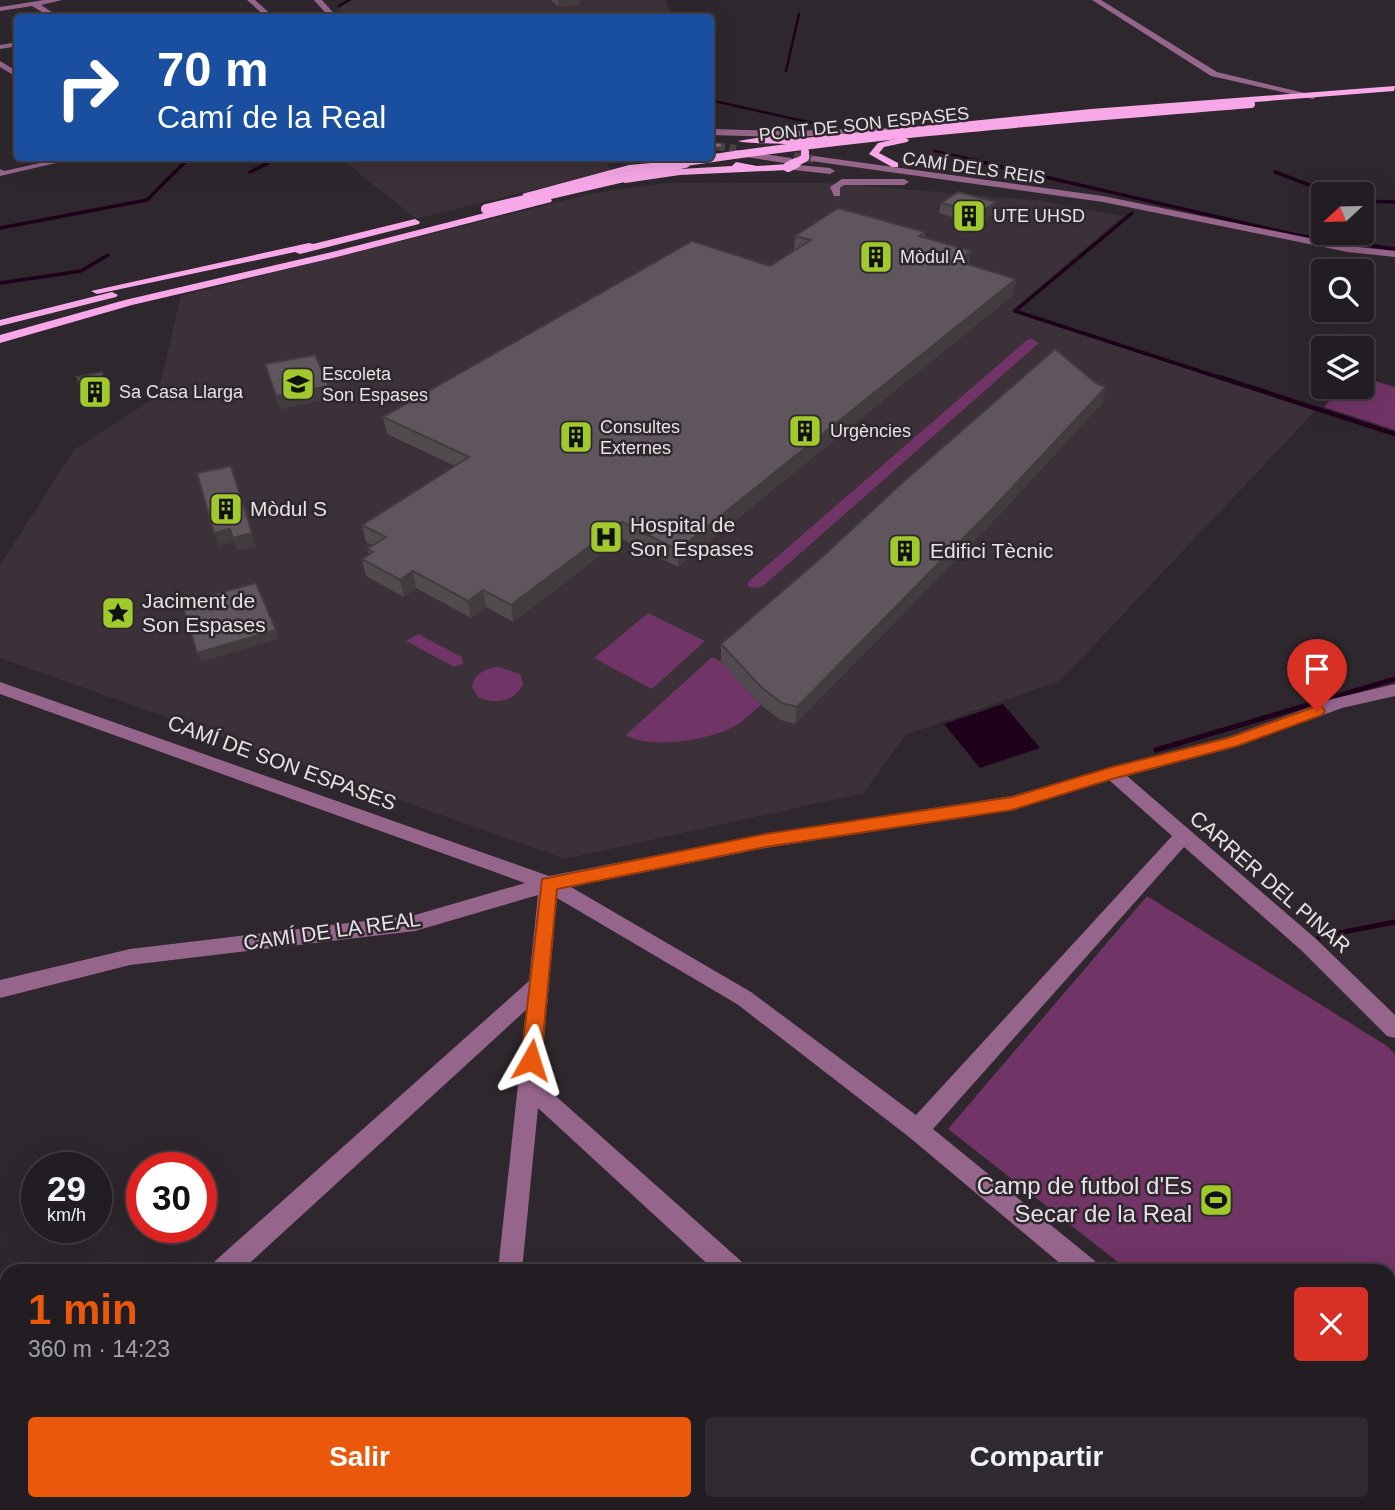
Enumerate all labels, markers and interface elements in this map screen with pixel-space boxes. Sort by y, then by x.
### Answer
icon: right [42,42,133,133]
text: 70 m [157,42,269,96]
text: Camí de la Real [157,99,386,135]
street label: PONT DE SON ESPASES [758,103,970,145]
street label: CAMÍ DELS REIS [901,148,1047,188]
north arrow [1311,182,1374,245]
map controls [1311,182,1374,399]
building icon: UTE UHSD [950,197,988,235]
place label: UTE UHSD [993,206,1085,226]
building icon: Mòdul A [857,238,895,276]
place label: Mòdul A [900,247,965,267]
button: search [1311,259,1374,322]
button: layers [1311,336,1374,399]
place label: Escoleta Son Espases [322,364,428,405]
school or university icon: Escoleta Son Espases [279,365,317,403]
building icon: Sa Casa Llarga [76,373,114,411]
place label: Sa Casa Llarga [119,382,244,402]
building icon: Urgències [786,412,824,450]
place label: Consultes Externes [600,417,680,458]
building icon: Consultes Externes [557,418,595,456]
place label: Urgències [830,421,911,441]
building icon: Mòdul S [207,490,245,528]
place label: Mòdul S [250,497,327,520]
place label: Hospital de Son Espases [630,513,754,560]
hospital icon: Hospital de Son Espases [587,518,625,556]
building icon: Edifici Tècnic [886,532,924,570]
place label: Edifici Tècnic [930,539,1053,562]
place label: Jaciment de Son Espases [142,589,266,636]
place icon: Jaciment de Son Espases [99,594,137,632]
pin [1287,639,1347,711]
icon: arrive [1298,650,1336,688]
street label: CAMÍ DE SON ESPASES [165,710,399,815]
street label: CARRER DEL PINAR [1186,806,1355,957]
street label: CAMÍ DE LA REAL [242,907,422,954]
position arrow [494,1023,568,1097]
speed limit sign: 30 [126,1152,217,1243]
text: 29 [47,1169,86,1208]
place label: Camp de futbol d'Es Secar de la Real [977,1172,1192,1227]
sports icon: Camp de futbol d'Es Secar de la Real [1197,1181,1235,1219]
text: km/h [47,1205,86,1225]
text: 1 min [28,1286,138,1333]
button: close [1294,1287,1368,1361]
text: 360 m · 14:23 [28,1336,170,1362]
button: Salir [28,1417,691,1497]
button: Compartir [705,1417,1368,1497]

